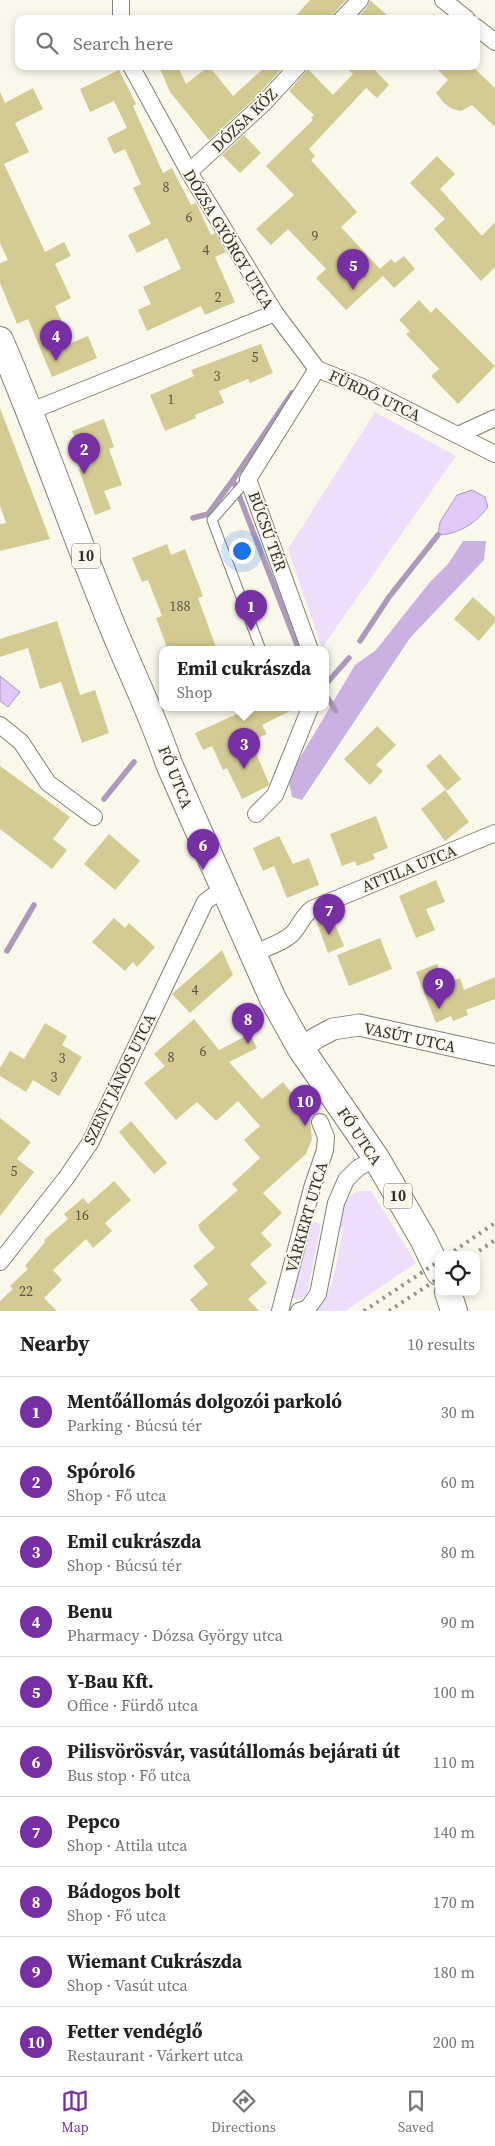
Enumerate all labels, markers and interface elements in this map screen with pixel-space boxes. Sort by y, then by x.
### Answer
search box [15,15,480,70]
icon: search [33,29,61,57]
text: Search here [73,30,173,56]
street label: DÓZSA KÖZ [206,83,282,157]
street label: DÓZSA GYÖRGY UTCA [178,165,280,313]
house number: 8 [163,177,170,197]
house number: 6 [186,207,193,227]
house number: 9 [312,226,319,246]
house number: 4 [203,240,210,260]
pin: 5 [337,249,369,290]
house number: 2 [215,287,222,307]
pin: 4 [40,320,72,361]
house number: 5 [252,347,259,367]
street label: FÜRDŐ UTCA [325,364,425,426]
house number: 3 [214,366,221,386]
house number: 1 [168,389,175,409]
pin: 2 [68,433,100,474]
street label: BÚCSÚ TÉR [243,488,293,574]
your location [229,538,255,564]
road number: 10 [72,544,100,568]
pin: 1 [235,590,267,631]
house number: 188 [170,596,191,616]
popup [159,646,329,711]
text: Emil cukrászda [177,655,311,681]
text: Shop [177,681,212,703]
pin: 3 [228,728,260,769]
street label: FŐ UTCA [153,742,199,812]
pin: 6 [187,829,219,870]
street label: ATTILA UTCA [358,839,460,897]
pin: 7 [313,894,345,935]
pin: 9 [423,968,455,1009]
house number: 4 [192,980,199,1000]
pin: 8 [232,1003,264,1044]
street label: SZENT JÁNOS UTCA [78,1009,161,1148]
street label: VASÚT UTCA [362,1017,458,1058]
house number: 6 [200,1041,207,1061]
house number: 8 [168,1047,175,1067]
house number: 3 [59,1048,66,1068]
house number: 3 [51,1067,58,1087]
pin: 10 [289,1085,321,1126]
street label: FŐ UTCA [332,1103,388,1170]
street label: VÁRKERT UTCA [280,1158,332,1275]
house number: 5 [11,1161,18,1181]
road number: 10 [384,1184,412,1208]
house number: 16 [75,1205,89,1225]
map controls [435,1251,480,1296]
button: locate [435,1251,480,1296]
house number: 22 [19,1281,33,1301]
text: Nearby [20,1329,90,1358]
text: 10 results [407,1333,475,1355]
text: Mentőállomás dolgozói parkoló [67,1388,342,1414]
text: 1 [32,1401,40,1423]
text: 30 m [441,1401,475,1423]
text: Parking · Búcsú tér [67,1414,202,1436]
text: Spórol6 [67,1458,135,1484]
text: 2 [32,1471,40,1493]
text: 60 m [441,1471,475,1493]
text: Shop · Fő utca [67,1484,166,1506]
text: Emil cukrászda [67,1528,201,1554]
text: 3 [32,1541,40,1563]
text: 80 m [441,1541,475,1563]
text: Shop · Búcsú tér [67,1554,182,1576]
text: Benu [67,1598,113,1624]
text: 4 [32,1611,40,1633]
text: 90 m [441,1611,475,1633]
text: Pharmacy · Dózsa György utca [67,1624,283,1646]
text: Y-Bau Kft. [67,1668,154,1694]
text: 5 [32,1681,40,1703]
text: 100 m [433,1681,475,1703]
text: Office · Fürdő utca [67,1694,198,1716]
text: Pilisvörösvár, vasútállomás bejárati út [67,1738,400,1764]
text: 6 [32,1751,40,1773]
text: 110 m [433,1751,475,1773]
text: Bus stop · Fő utca [67,1764,191,1786]
text: Pepco [67,1808,120,1834]
text: 7 [32,1821,40,1843]
text: 140 m [433,1821,475,1843]
text: Shop · Attila utca [67,1834,187,1856]
text: Bádogos bolt [67,1878,180,1904]
text: 8 [32,1891,40,1913]
text: 170 m [433,1891,475,1913]
text: Shop · Fő utca [67,1904,166,1926]
text: Wiemant Cukrászda [67,1948,242,1974]
text: 9 [32,1961,40,1983]
text: 180 m [433,1961,475,1983]
text: Shop · Vasút utca [67,1974,188,1996]
text: Fetter vendéglő [67,2018,203,2044]
text: 10 [27,2031,45,2053]
text: 200 m [433,2031,475,2053]
text: Restaurant · Várkert utca [67,2044,244,2066]
tab: Map [61,2087,89,2137]
tab: Directions [211,2087,276,2137]
tab: Saved [398,2087,434,2137]

